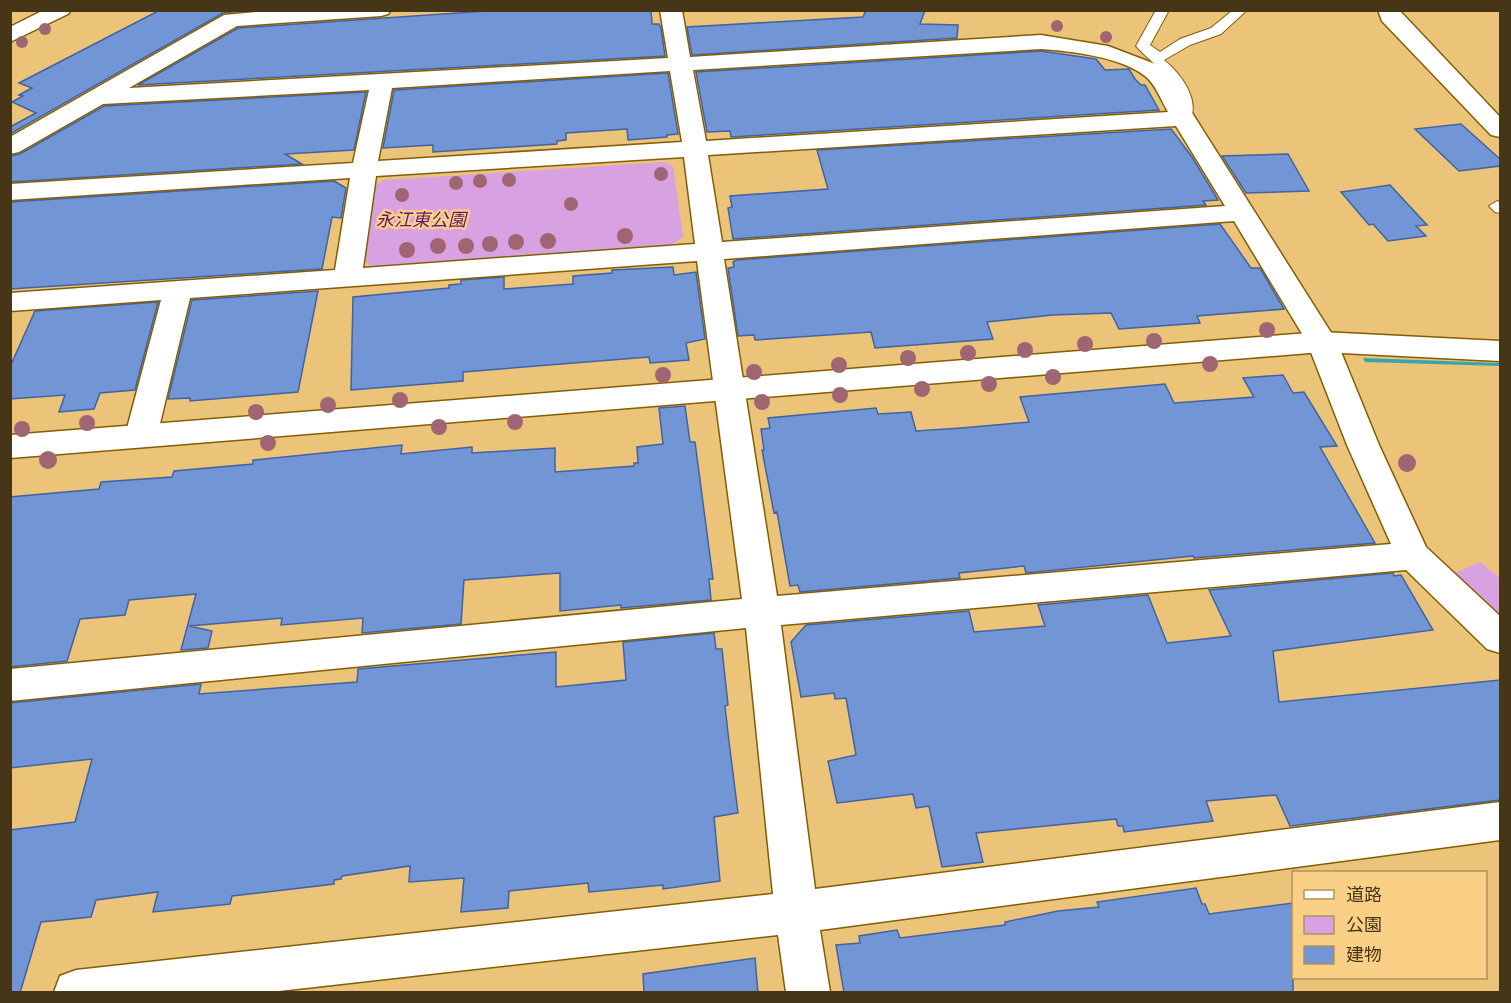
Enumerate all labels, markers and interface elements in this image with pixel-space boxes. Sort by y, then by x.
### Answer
park label: 永江東公園 [376,207,469,234]
legend [1292,871,1487,979]
text: 道路 [1346,882,1382,909]
text: 公園 [1346,912,1382,939]
text: 建物 [1346,942,1382,969]

